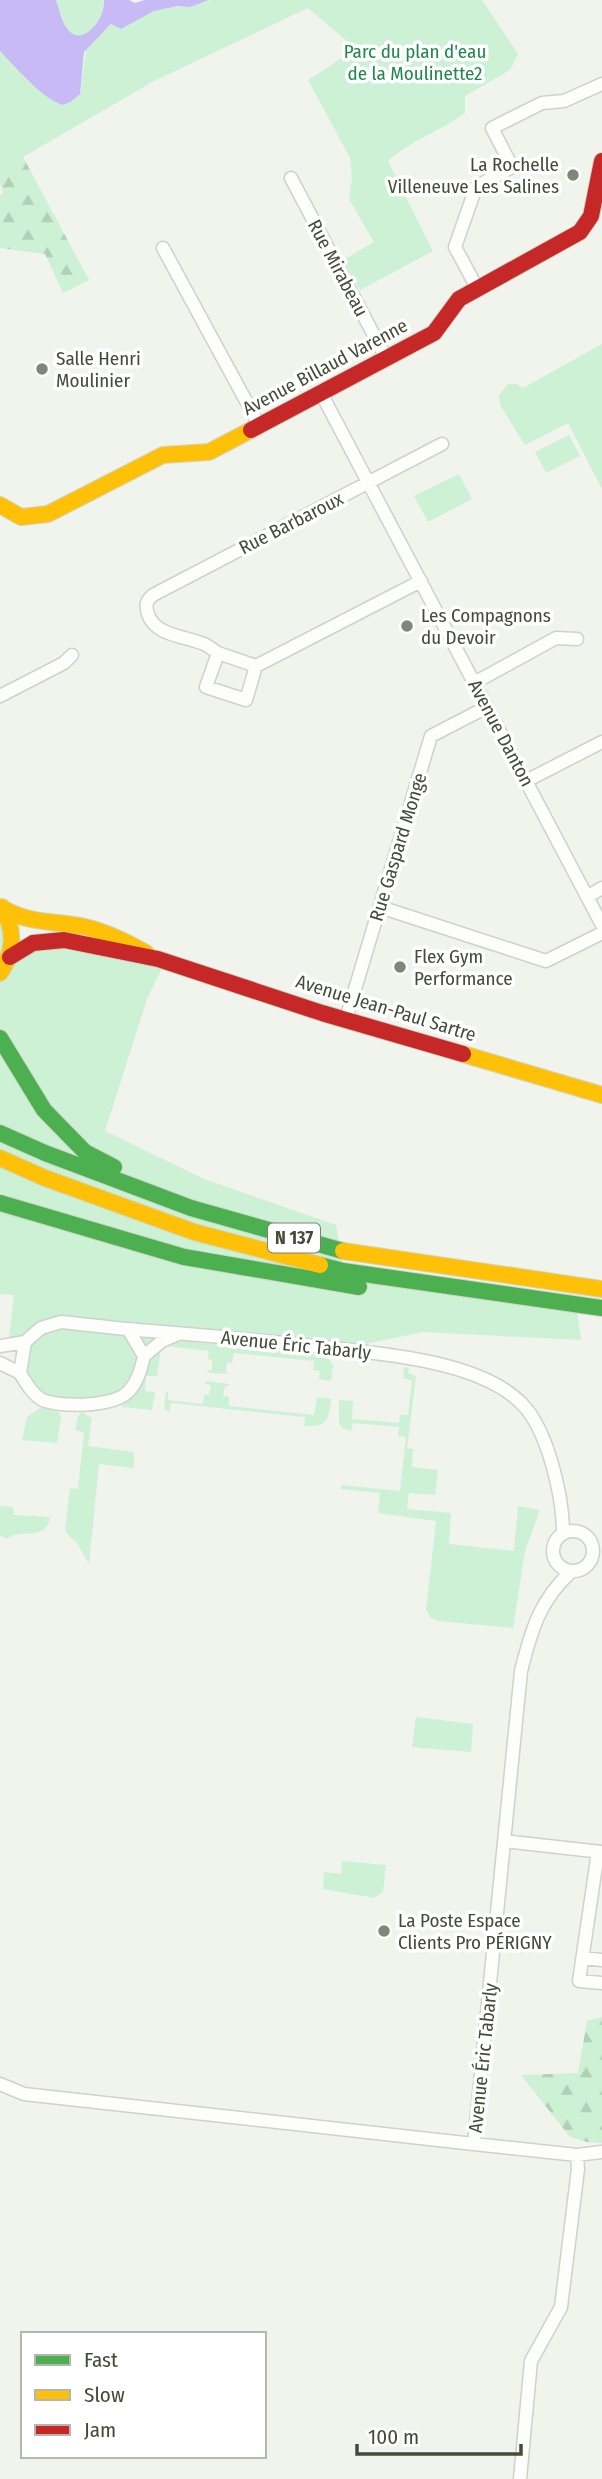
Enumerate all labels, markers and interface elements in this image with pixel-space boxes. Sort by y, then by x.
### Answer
park label: Parc du plan d'eau de la Moulinette2 [344,40,486,85]
place label: La Rochelle Villeneuve Les Salines [388,153,559,198]
marker: La Rochelle Villeneuve Les Salines [565,167,581,183]
street label: Rue Mirabeau [303,216,373,320]
street label: Avenue Billaud Varenne [239,314,411,420]
place label: Salle Henri Moulinier [56,347,141,392]
marker: Salle Henri Moulinier [34,361,50,377]
street label: Rue Barbaroux [235,487,348,559]
place label: Les Compagnons du Devoir [421,604,551,649]
marker: Les Compagnons du Devoir [399,618,415,634]
street label: Avenue Danton [463,676,539,790]
street label: Rue Gaspard Monge [365,770,431,924]
place label: Flex Gym Performance [414,945,513,990]
marker: Flex Gym Performance [392,959,408,975]
street label: Avenue Jean-Paul Sartre [293,970,479,1046]
road number: N 137 [268,1224,320,1252]
street label: Avenue Éric Tabarly [220,1326,373,1364]
place label: La Poste Espace Clients Pro PÉRIGNY [398,1909,552,1954]
marker: La Poste Espace Clients Pro PÉRIGNY [376,1923,392,1939]
street label: Avenue Éric Tabarly [464,1981,502,2134]
legend [21,2332,266,2458]
text: Fast [84,2347,118,2373]
text: Slow [84,2382,125,2408]
scale bar [357,2412,522,2456]
text: Jam [84,2417,116,2443]
text: 100 m [368,2424,419,2450]

